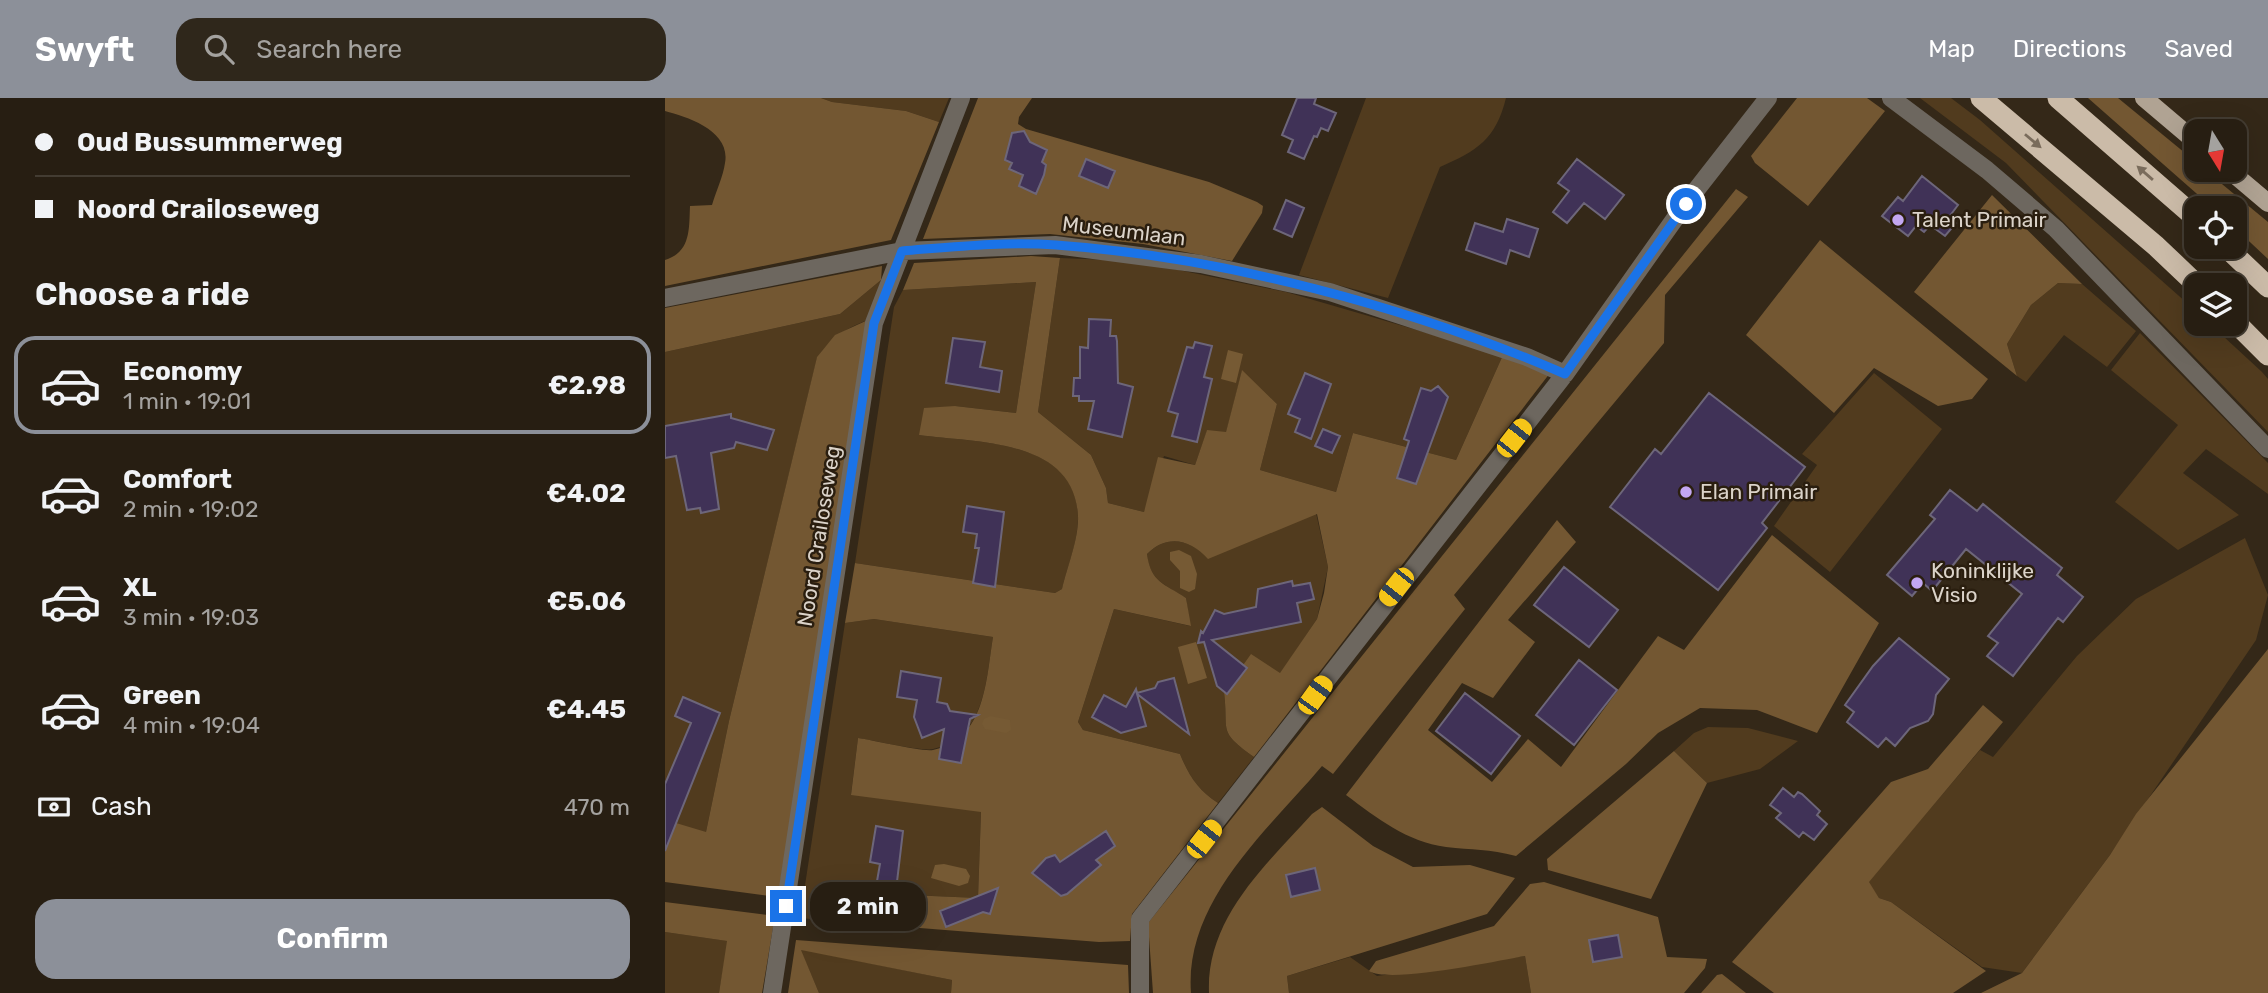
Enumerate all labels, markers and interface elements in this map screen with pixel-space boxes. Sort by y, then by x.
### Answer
search box [176,18,666,81]
text: Swyft [35,30,134,69]
icon: search [200,30,238,68]
text: Search here [256,34,402,65]
text: Map [1928,35,1975,63]
text: Directions [2013,35,2126,63]
text: Saved [2164,35,2233,63]
north arrow [2184,119,2247,182]
map controls [2184,119,2247,336]
text: Oud Bussummerweg [77,127,343,158]
one-way arrow [2024,134,2042,149]
one-way arrow [2136,165,2154,181]
route start [1670,188,1702,220]
text: Noord Crailoseweg [77,194,320,225]
button: locate [2184,196,2247,259]
place label: Talent Primair [1912,207,2046,232]
street label: Museumlaan [1061,211,1187,250]
marker: Talent Primair [1890,212,1906,228]
button: layers [2184,273,2247,336]
text: Choose a ride [35,275,249,313]
icon: car [39,354,102,417]
text: Economy [123,356,242,387]
text: €2.98 [548,370,626,401]
text: 1 min · 19:01 [123,387,251,415]
car [1493,415,1536,461]
street label: Noord Crailoseweg [792,444,845,628]
icon: car [39,462,102,525]
text: Comfort [123,464,232,495]
text: €4.02 [546,478,626,509]
place label: Elan Primair [1700,479,1817,504]
marker: Elan Primair [1678,484,1694,500]
text: 2 min · 19:02 [123,495,258,523]
place label: Koninklijke Visio [1931,558,2034,607]
car [1375,564,1418,610]
icon: car [39,570,102,633]
text: XL [123,572,156,603]
marker: Koninklijke Visio [1909,575,1925,591]
text: €5.06 [547,586,626,617]
text: 3 min · 19:03 [123,603,259,631]
car [1295,672,1336,718]
icon: car [39,678,102,741]
text: Green [123,680,201,711]
text: €4.45 [546,694,626,725]
text: 4 min · 19:04 [123,711,260,739]
icon: cash [35,788,73,826]
text: Cash [91,791,152,822]
text: 470 m [564,793,630,821]
car [1183,816,1226,862]
callout: 2 min [811,882,926,930]
route end [770,890,802,922]
text: 2 min [837,892,899,920]
button: Confirm [35,899,630,979]

